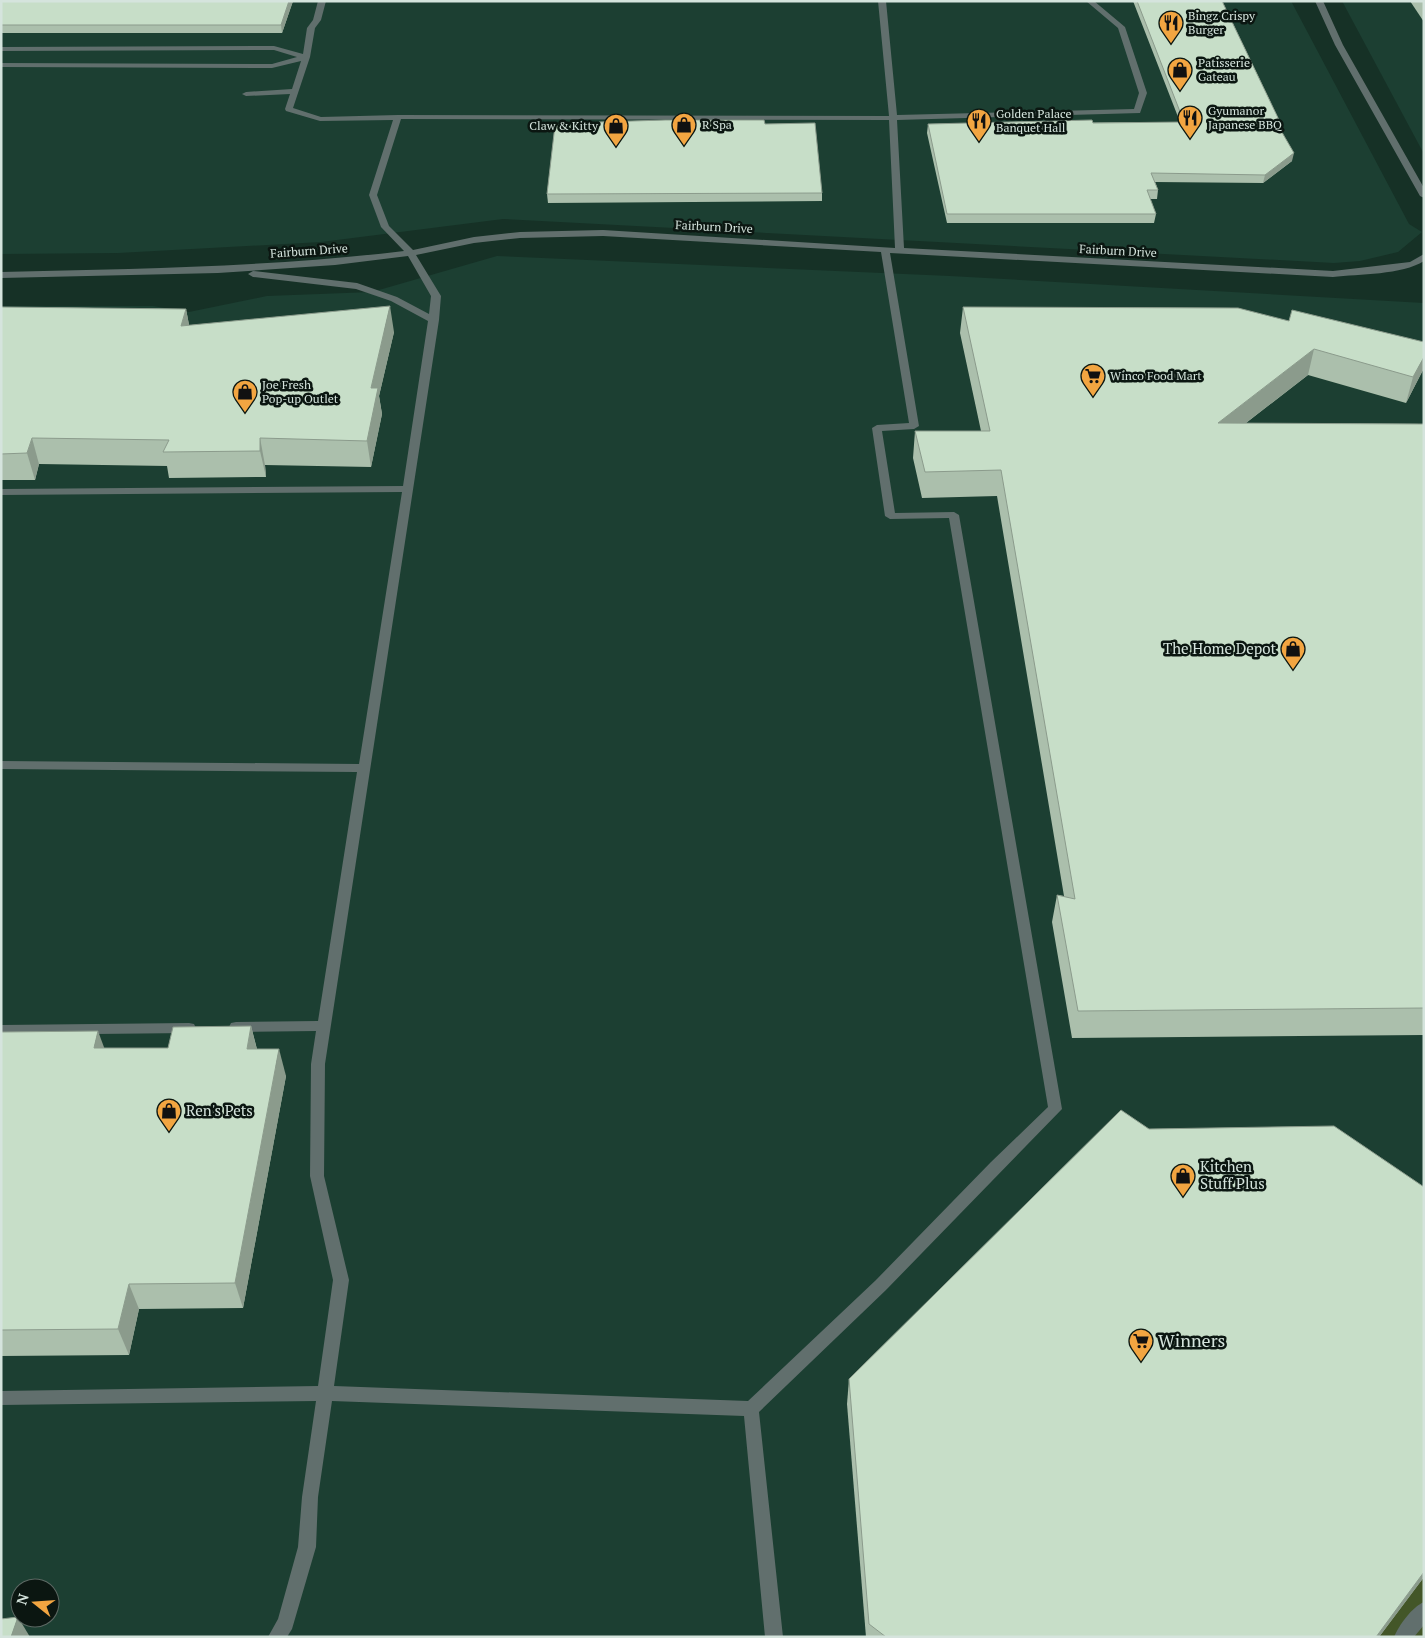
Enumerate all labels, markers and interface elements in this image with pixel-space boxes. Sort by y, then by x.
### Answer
place label: Bingz Crispy Burger [1188,8,1256,37]
restaurant icon: Bingz Crispy Burger [1158,10,1184,44]
place label: Patisserie Gateau [1198,55,1250,84]
shop icon: Patisserie Gateau [1167,57,1193,91]
place label: Gyumanor Japanese BBQ [1208,103,1283,132]
restaurant icon: Gyumanor Japanese BBQ [1177,105,1203,139]
place label: Golden Palace Banquet Hall [996,106,1072,135]
restaurant icon: Golden Palace Banquet Hall [966,108,992,142]
shop icon: R Spa [671,112,697,146]
shop icon: Claw & Kitty [603,113,629,147]
place label: R Spa [702,117,732,132]
place label: Claw & Kitty [529,118,599,133]
street label: Fairburn Drive [675,217,753,236]
street label: Fairburn Drive [270,240,348,261]
street label: Fairburn Drive [1079,241,1157,260]
supermarket icon: Winco Food Mart [1080,363,1106,397]
place label: Winco Food Mart [1110,368,1202,383]
place label: Joe Fresh Pop-up Outlet [262,377,339,406]
shop icon: Joe Fresh Pop-up Outlet [232,379,258,413]
shop icon: The Home Depot [1280,636,1306,670]
place label: The Home Depot [1163,638,1276,658]
shop icon: Ren's Pets [156,1098,182,1132]
place label: Ren's Pets [186,1100,253,1120]
place label: Kitchen Stuff Plus [1200,1156,1265,1193]
shop icon: Kitchen Stuff Plus [1170,1163,1196,1197]
supermarket icon: Winners [1128,1328,1154,1362]
place label: Winners [1158,1328,1225,1352]
north arrow [10,1578,60,1628]
text: N [11,1591,33,1607]

